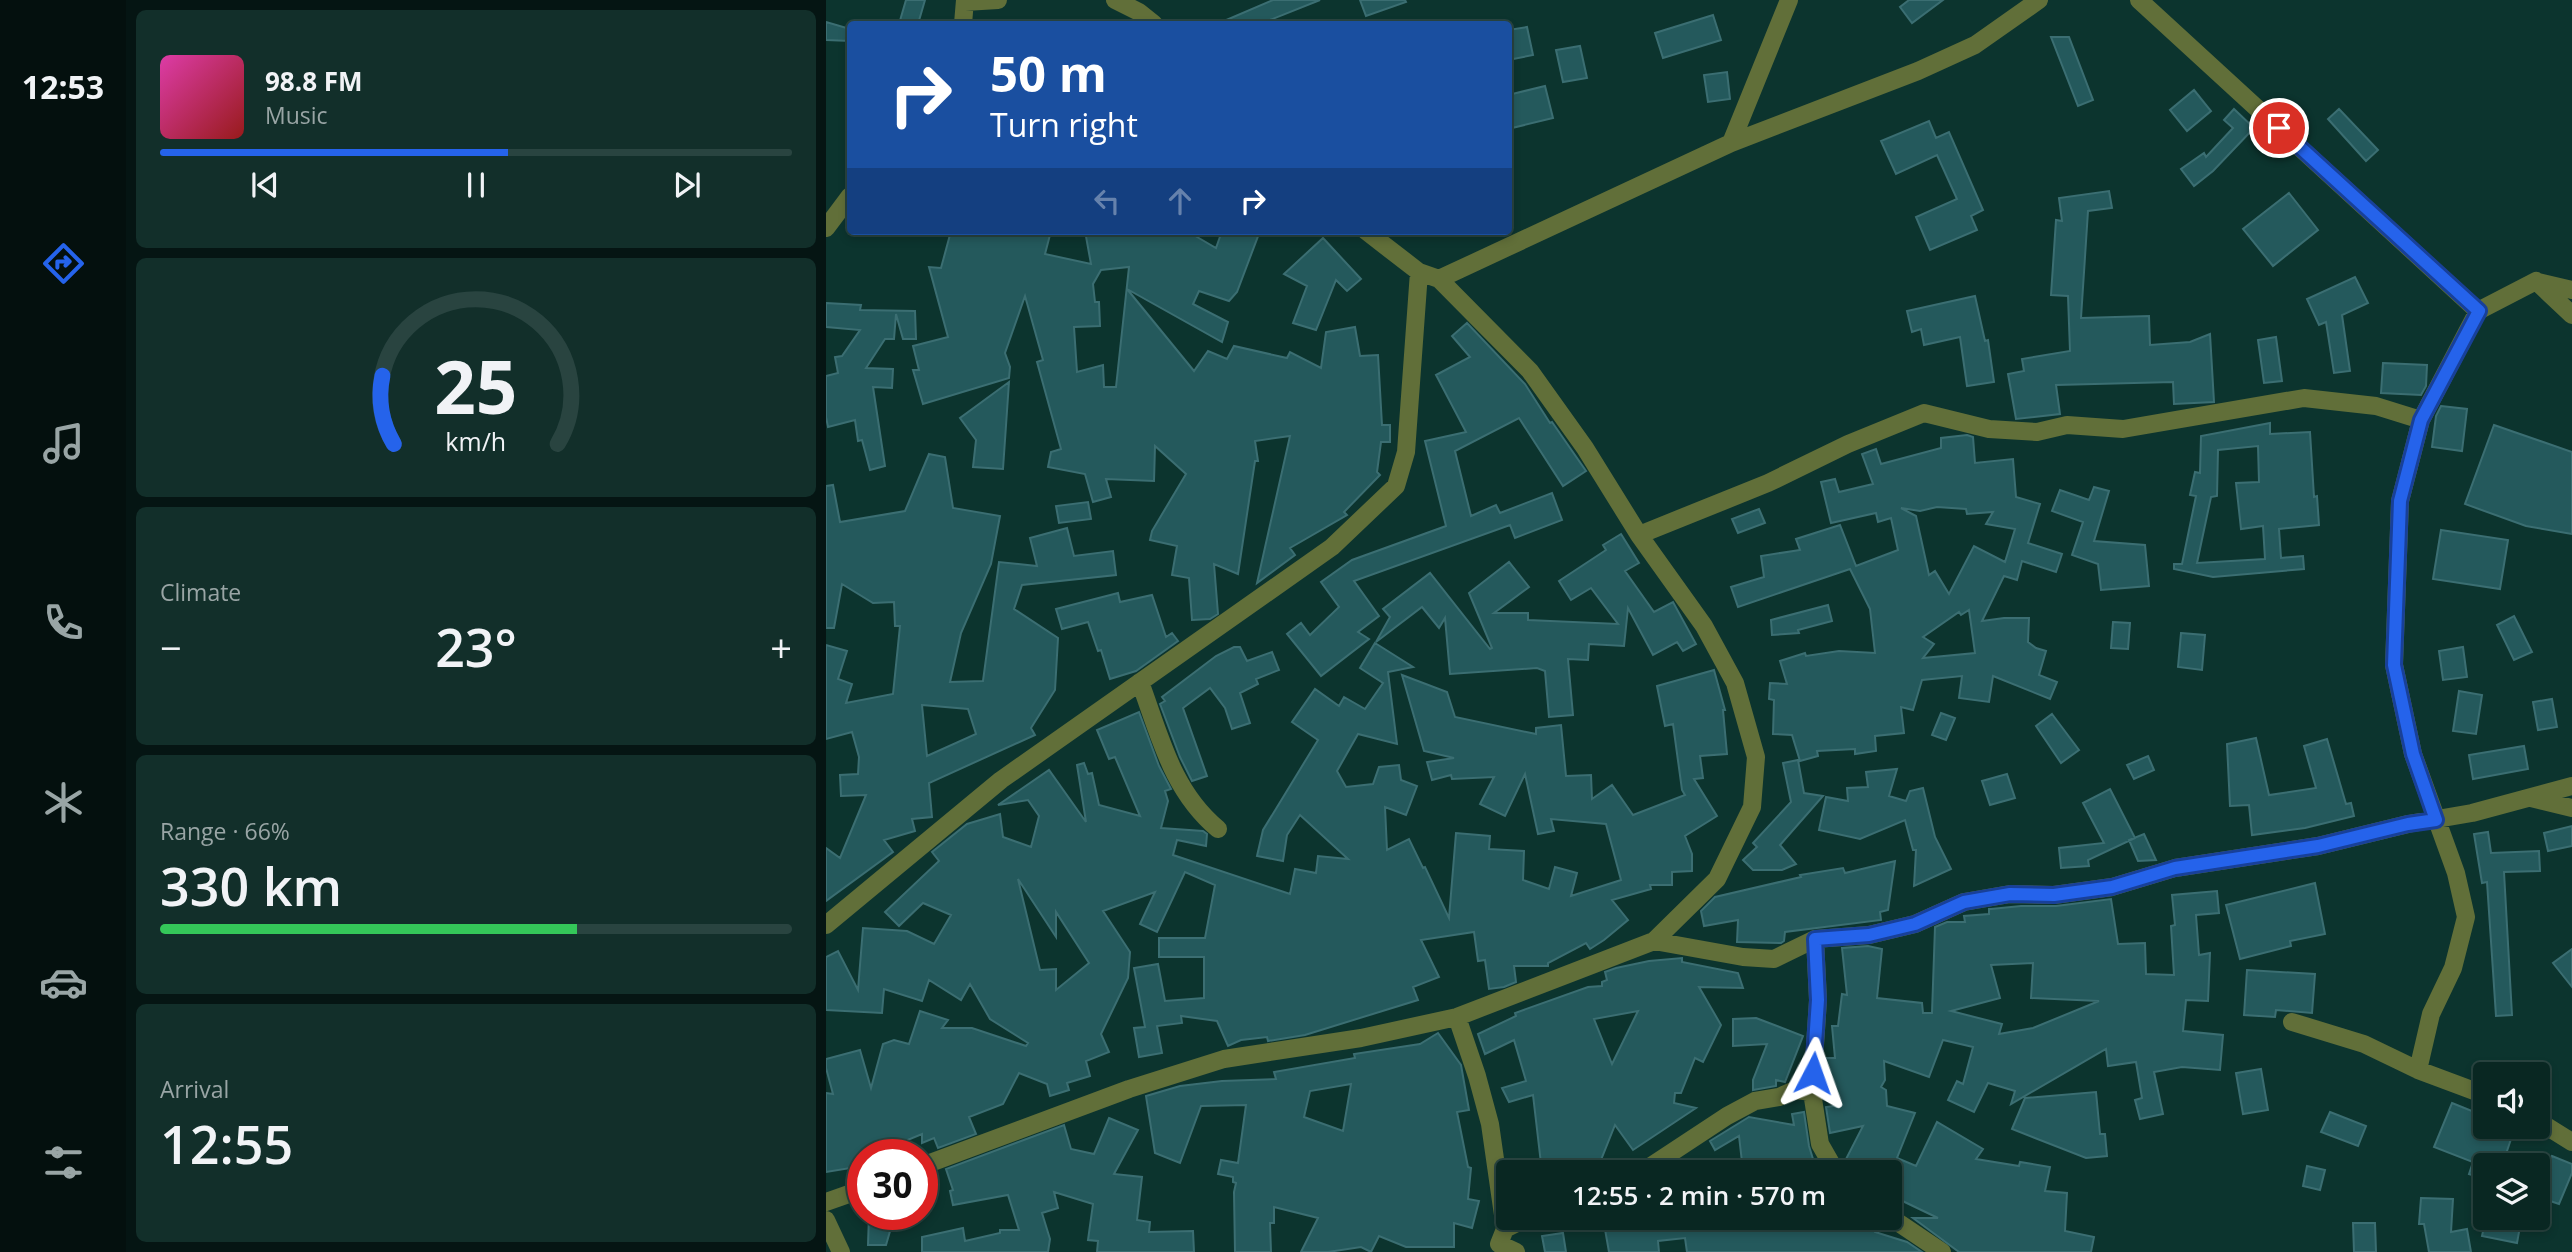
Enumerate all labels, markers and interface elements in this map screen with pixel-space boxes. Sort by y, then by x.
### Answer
text: 50 m [990,40,1107,106]
icon: right [875,49,966,140]
text: 98.8 FM [265,63,363,99]
text: 12:53 [22,65,104,108]
pin [2249,98,2309,158]
text: Music [265,99,328,131]
text: Turn right [990,103,1138,146]
icon: arrive [2260,109,2298,147]
icon: previous [246,166,284,204]
icon: pause [457,166,495,204]
icon: next [668,166,706,204]
icon: left [1088,182,1126,220]
icon: ahead [1161,182,1199,220]
icon: right [1234,182,1272,220]
icon: directions [39,239,88,288]
text: 25 [434,336,518,435]
icon: music [39,419,88,468]
text: km/h [446,423,506,457]
text: Climate [160,576,241,608]
icon: phone [39,598,88,647]
text: 23° [435,611,517,682]
text: − [160,621,182,673]
text: + [770,621,792,673]
icon: climate [39,778,88,827]
text: Range · 66% [160,815,290,847]
text: 330 km [160,850,342,921]
icon: car [39,958,88,1007]
position arrow [1776,1036,1850,1110]
map controls [2473,1062,2550,1230]
button: sound [2473,1062,2550,1139]
text: Arrival [160,1073,229,1105]
text: 12:55 [160,1108,293,1179]
icon: filters [39,1138,88,1187]
speed limit sign: 30 [847,1139,938,1230]
button: layers [2473,1153,2550,1230]
text: 12:55 · 2 min · 570 m [1572,1177,1826,1213]

